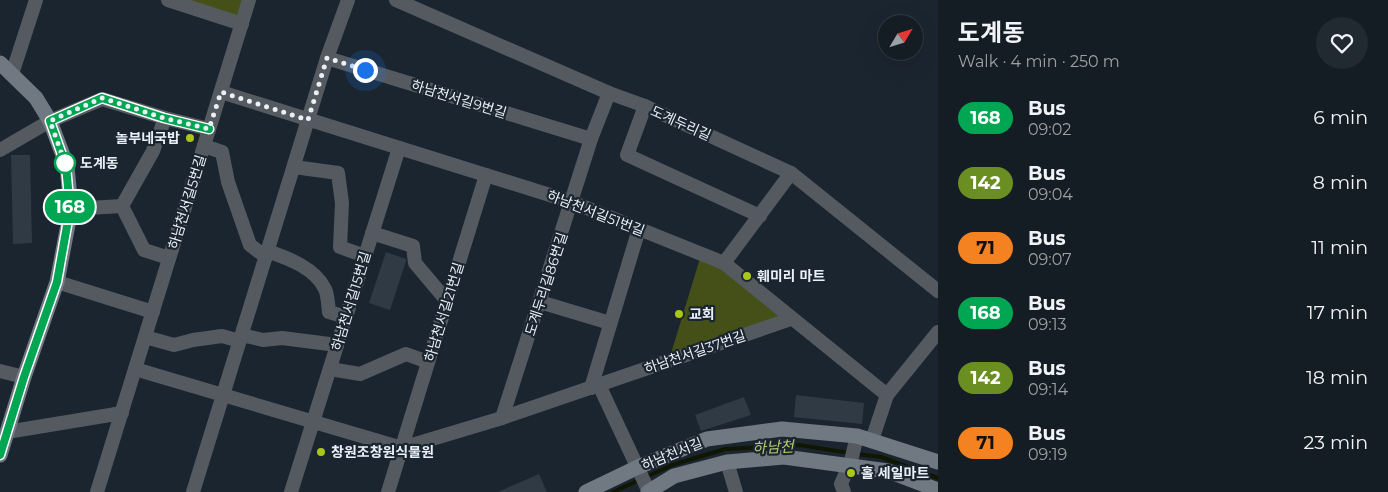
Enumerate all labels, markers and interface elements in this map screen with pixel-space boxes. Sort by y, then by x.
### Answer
north arrow [878,15,922,60]
map controls [878,15,923,60]
button: heart [1316,17,1368,69]
text: 도계동 [958,18,1024,47]
text: Walk · 4 min · 250 m [958,52,1120,71]
your location [353,58,378,83]
street label: 하남천서길9번길 [409,76,509,122]
text: Bus [1028,97,1066,120]
street label: 도계두리길 [648,102,714,144]
text: 6 min [1313,106,1368,129]
text: 168 [970,107,1001,129]
text: 09:02 [1028,120,1071,139]
place label: 놀부네국밥 [116,129,180,147]
marker: 놀부네국밥 [184,132,196,144]
marker: 도계동 [54,152,76,174]
street label: 하남천서길5번길 [164,152,210,252]
place label: 도계동 [80,154,119,172]
text: Bus [1028,162,1066,185]
text: 8 min [1313,171,1368,194]
text: 142 [970,172,1001,194]
text: 09:04 [1028,185,1073,204]
street label: 하남천서길51번길 [545,186,647,240]
line badge: 168 [41,191,99,223]
text: 168 [55,196,85,218]
text: Bus [1028,227,1066,250]
street label: 도계두리길86번길 [521,230,571,338]
text: 11 min [1311,236,1368,259]
text: 71 [976,237,995,259]
street label: 하남천서길15번길 [327,249,375,353]
text: 09:07 [1028,250,1072,269]
street label: 하남천서길21번길 [420,260,468,364]
place label: 훼미리 마트 [757,267,825,285]
marker: 훼미리 마트 [741,270,753,282]
text: Bus [1028,292,1066,315]
text: 17 min [1307,301,1368,324]
text: 168 [970,302,1001,324]
place label: 교회 [689,305,715,323]
marker: 교회 [673,308,685,320]
text: 09:13 [1028,315,1067,334]
street label: 하남천서길37번길 [642,326,748,378]
text: Bus [1028,357,1066,380]
text: 18 min [1306,366,1368,389]
text: 142 [970,367,1001,389]
text: 09:14 [1028,380,1068,399]
text: Bus [1028,422,1066,445]
text: 23 min [1303,431,1368,454]
text: 71 [976,432,995,454]
street label: 하남천서길 [639,434,705,474]
water label: 하남천 [752,436,796,458]
place label: 창원조창원식물원 [331,443,434,461]
text: 09:19 [1028,445,1067,464]
marker: 창원조창원식물원 [315,446,327,458]
place label: 홀 세일마트 [861,464,929,482]
marker: 홀 세일마트 [845,467,857,479]

